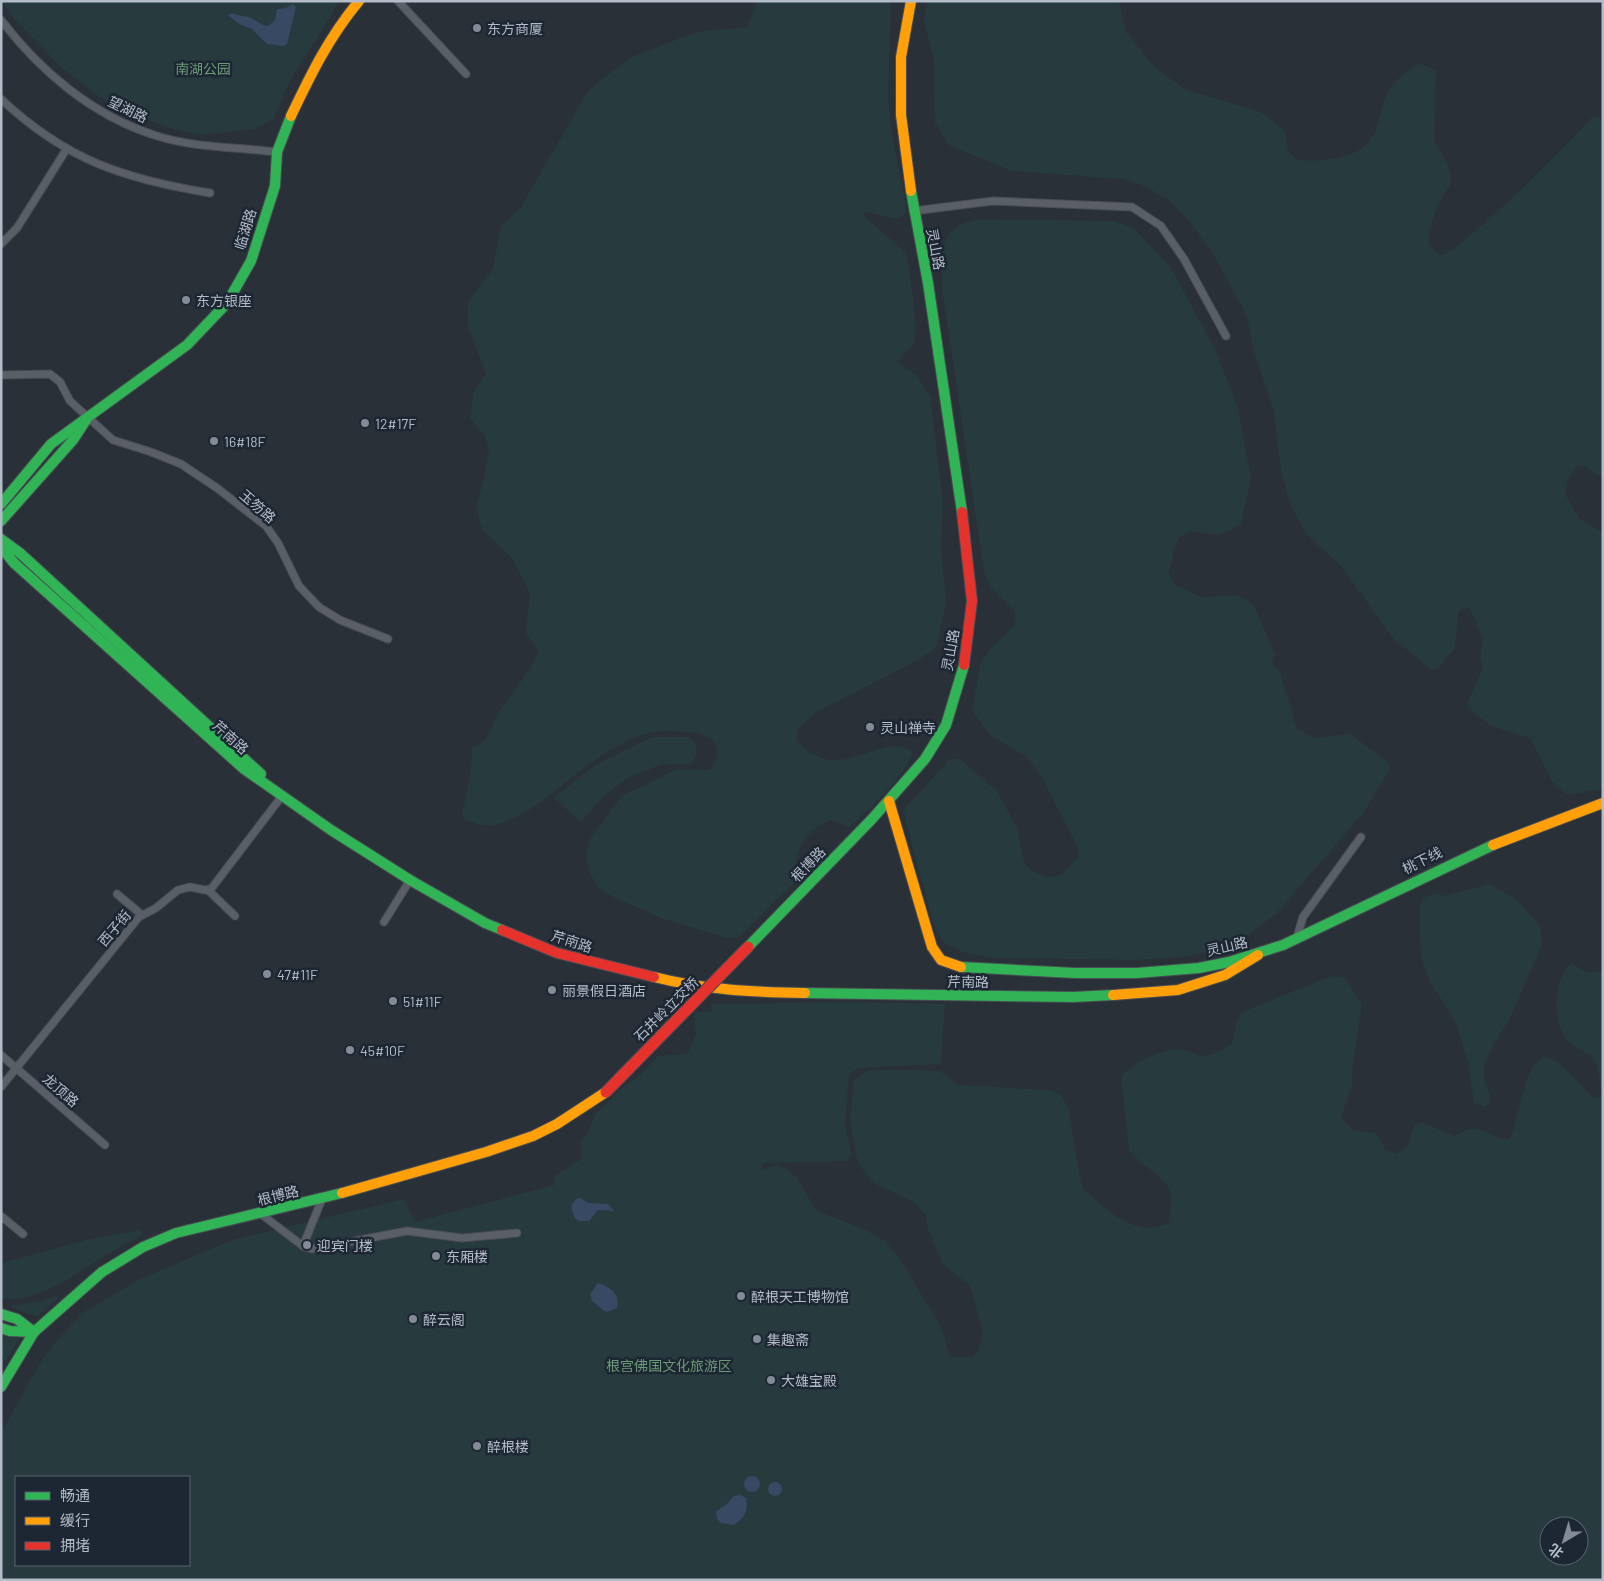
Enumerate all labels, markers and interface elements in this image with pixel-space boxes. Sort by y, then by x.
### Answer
place label: 东方商厦 [487,20,543,37]
marker: 东方商厦 [471,22,483,34]
park label: 南湖公园 [175,60,231,77]
street label: 望湖路 [105,92,151,126]
street label: 临湖路 [231,206,259,252]
street label: 灵山路 [924,227,948,271]
place label: 东方银座 [196,292,252,309]
marker: 东方银座 [180,294,192,306]
place label: 12#17F [375,415,416,432]
marker: 12#17F [359,417,371,429]
place label: 16#18F [224,433,266,450]
marker: 16#18F [208,435,220,447]
street label: 玉笏路 [237,486,279,526]
street label: 灵山路 [938,628,962,672]
street label: 芹南路 [210,717,252,757]
place label: 灵山禅寺 [880,719,936,736]
marker: 灵山禅寺 [864,721,876,733]
street label: 根博路 [787,843,829,885]
street label: 桃下线 [1399,843,1445,877]
street label: 西子街 [94,906,134,950]
street label: 芹南路 [549,926,595,956]
street label: 灵山路 [1205,933,1249,959]
place label: 47#11F [277,966,318,983]
marker: 47#11F [261,968,273,980]
street label: 石井岭立交桥 [630,973,702,1045]
street label: 芹南路 [947,973,989,990]
place label: 丽景假日酒店 [562,982,646,999]
marker: 丽景假日酒店 [546,984,558,996]
place label: 51#11F [403,993,442,1010]
marker: 51#11F [387,995,399,1007]
place label: 45#10F [360,1042,405,1059]
marker: 45#10F [344,1044,356,1056]
street label: 龙顶路 [40,1070,82,1110]
street label: 根博路 [256,1182,300,1208]
place label: 迎宾门楼 [317,1237,373,1254]
marker: 迎宾门楼 [301,1239,313,1251]
place label: 东厢楼 [446,1248,488,1265]
marker: 东厢楼 [430,1250,442,1262]
place label: 醉根天工博物馆 [751,1288,849,1305]
marker: 醉根天工博物馆 [735,1290,747,1302]
place label: 醉云阁 [423,1311,465,1328]
marker: 醉云阁 [407,1313,419,1325]
place label: 集趣斋 [767,1331,809,1348]
marker: 集趣斋 [751,1333,763,1345]
park label: 根宫佛国文化旅游区 [606,1357,732,1374]
place label: 大雄宝殿 [781,1372,837,1389]
marker: 大雄宝殿 [765,1374,777,1386]
place label: 醉根楼 [487,1438,529,1455]
marker: 醉根楼 [471,1440,483,1452]
legend [15,1476,190,1566]
text: 畅通 [60,1486,90,1504]
text: 缓行 [60,1511,90,1529]
north arrow [1539,1516,1589,1566]
text: 拥堵 [60,1536,90,1554]
text: 北 [1545,1541,1566,1563]

